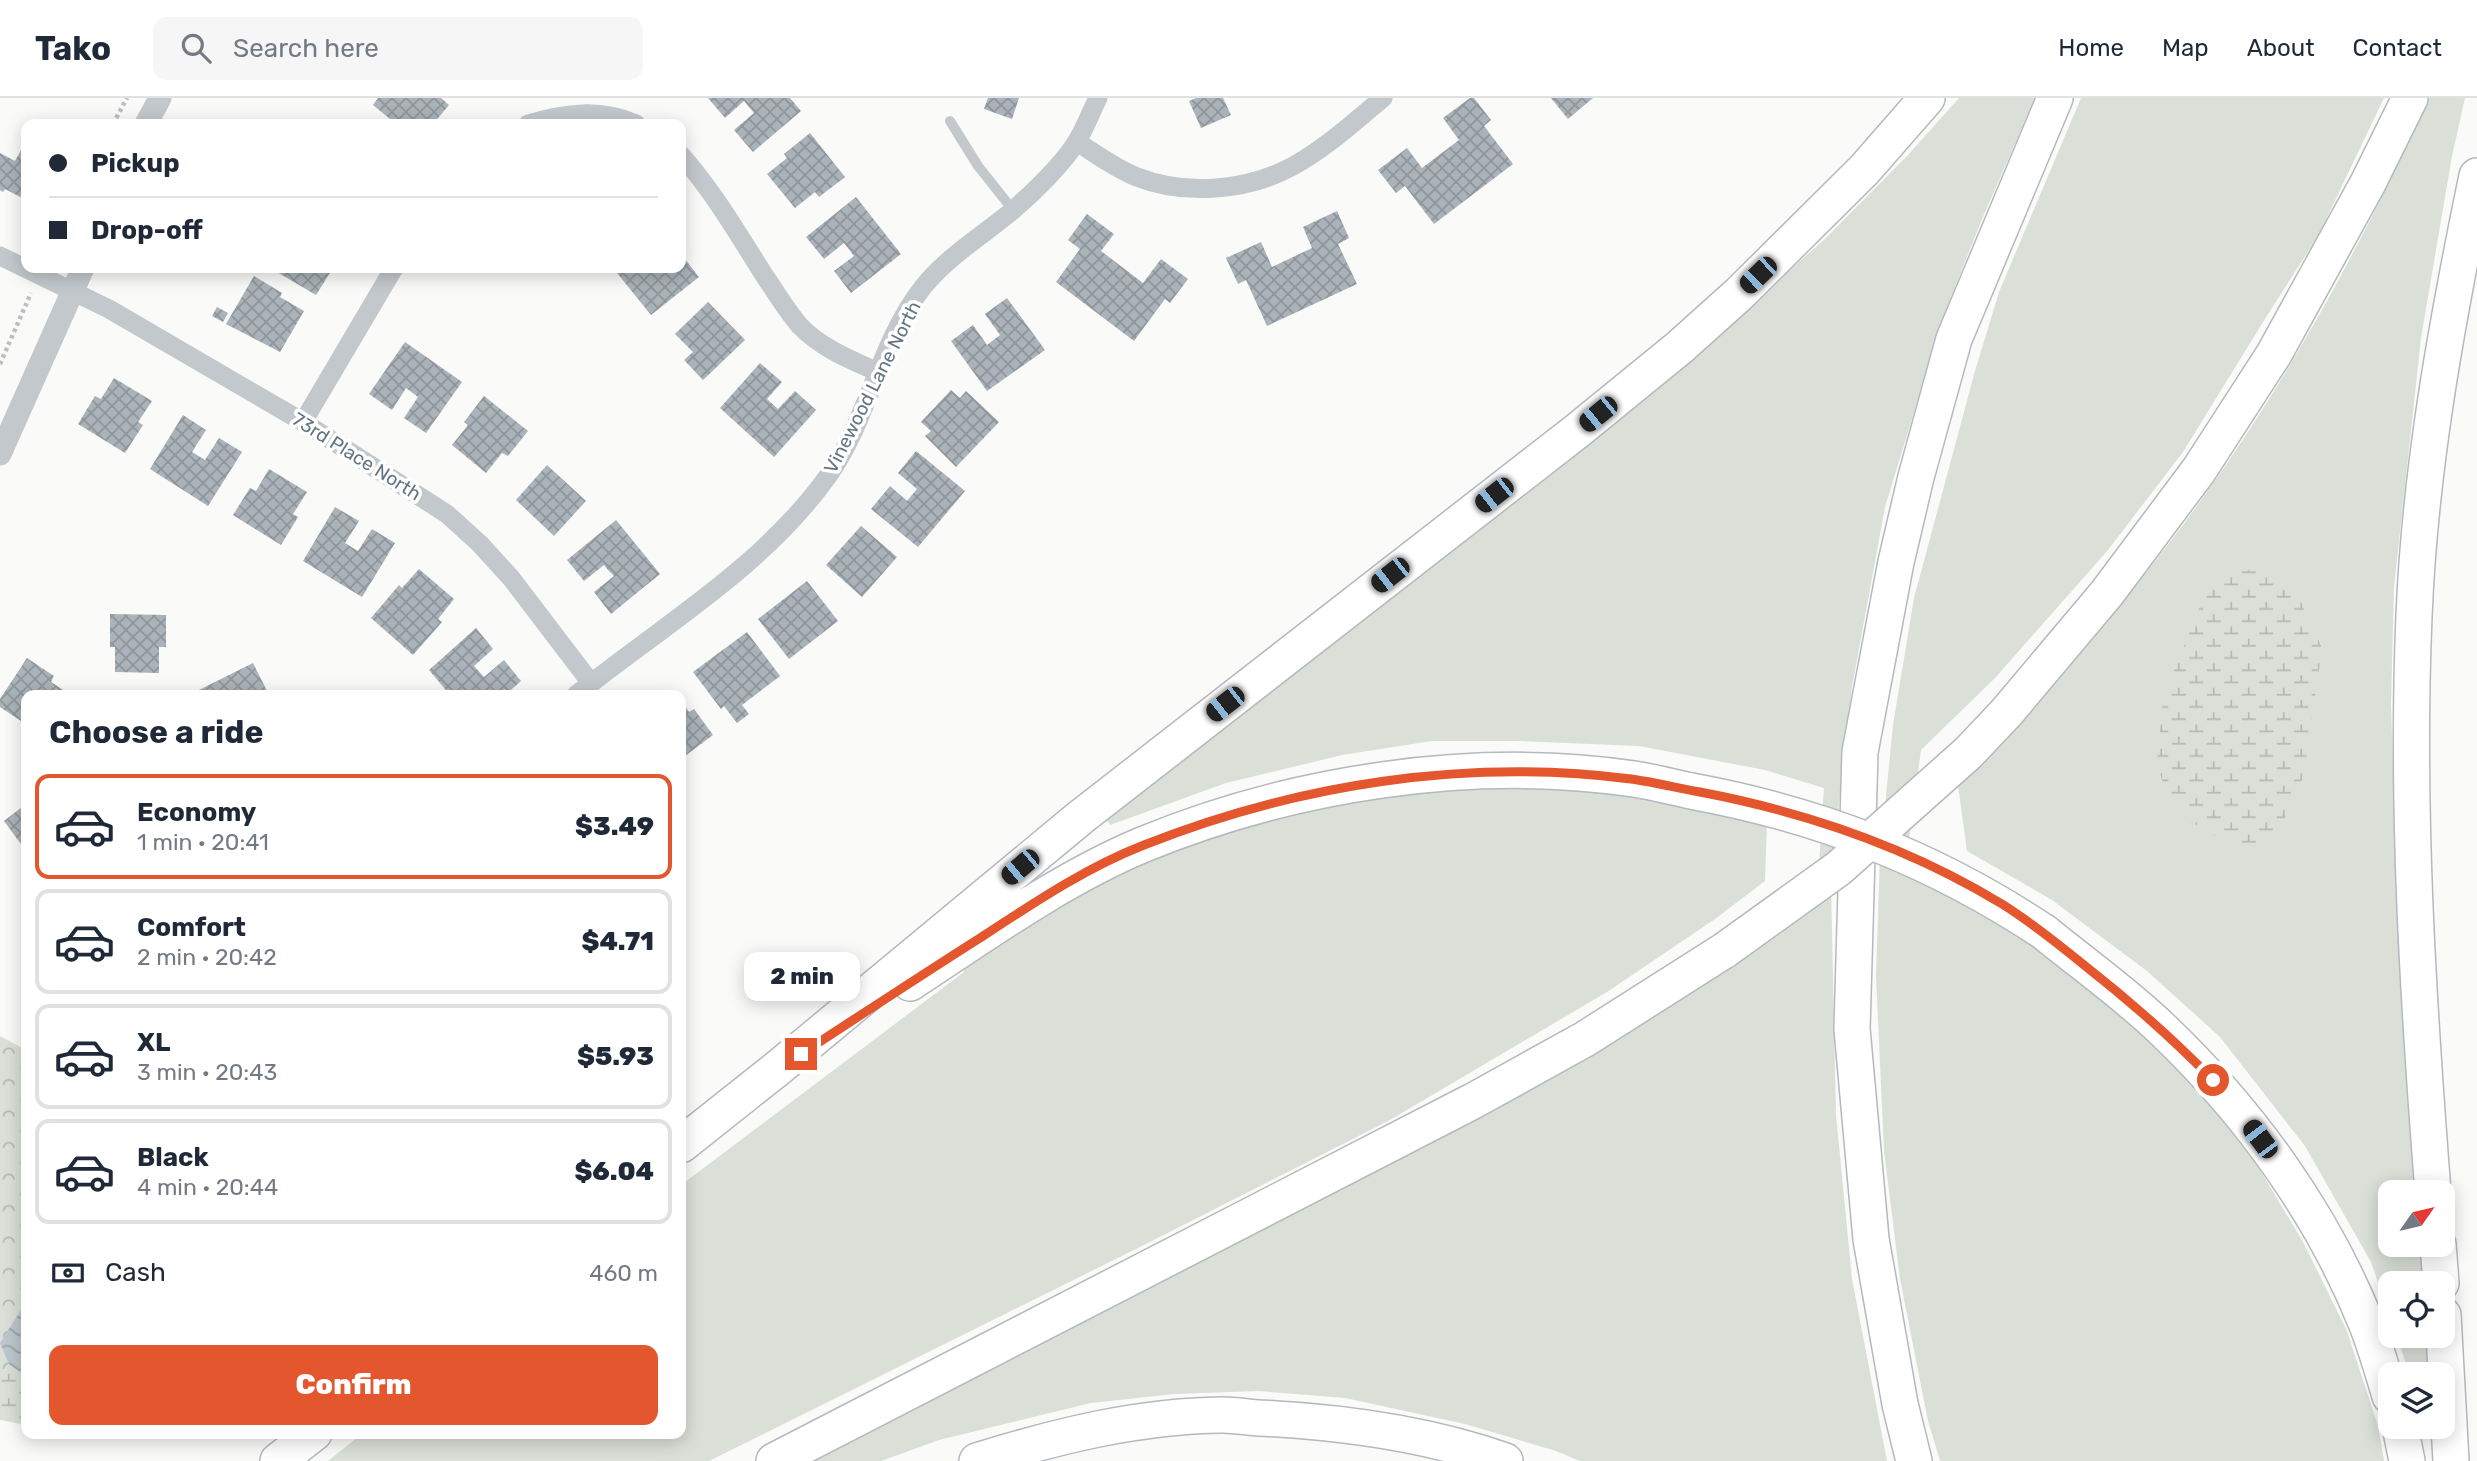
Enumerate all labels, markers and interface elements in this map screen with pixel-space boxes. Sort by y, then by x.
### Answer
search box [153,17,643,80]
text: Tako [35,29,111,68]
icon: search [177,29,215,67]
text: Search here [233,33,379,64]
text: Home [2058,34,2124,62]
text: Map [2162,34,2209,62]
text: About [2247,34,2315,62]
text: Contact [2353,34,2442,62]
text: Pickup [91,148,180,179]
text: Drop-off [91,215,203,246]
car [1736,253,1781,297]
street label: Vinewood Lane North [819,297,926,477]
car [1576,393,1621,435]
street label: 73rd Place North [288,408,425,505]
car [1471,474,1518,516]
car [1367,554,1414,596]
car [1202,683,1249,725]
text: Choose a ride [49,713,263,751]
icon: car [53,795,116,858]
text: Economy [137,797,256,828]
text: $3.49 [575,811,654,842]
text: 1 min · 20:41 [137,828,269,856]
car [998,845,1043,889]
icon: car [53,910,116,973]
text: Comfort [137,912,246,943]
text: $4.71 [582,926,654,957]
text: 2 min · 20:42 [137,943,277,971]
callout: 2 min [743,953,859,1002]
text: 2 min [770,962,834,990]
icon: car [53,1025,116,1088]
text: XL [137,1027,170,1058]
route end [785,1038,817,1070]
text: $5.93 [577,1041,654,1072]
text: 3 min · 20:43 [137,1058,277,1086]
route start [2197,1064,2229,1096]
car [2239,1116,2282,1162]
icon: car [53,1140,116,1203]
text: Black [137,1142,209,1173]
text: $6.04 [574,1156,654,1187]
text: 4 min · 20:44 [137,1173,278,1201]
north arrow [2378,1180,2455,1256]
map controls [2378,1180,2455,1439]
icon: cash [49,1254,87,1292]
text: Cash [105,1257,166,1288]
text: 460 m [589,1259,658,1287]
button: locate [2378,1271,2455,1348]
button: Confirm [49,1345,658,1425]
button: layers [2378,1362,2455,1439]

